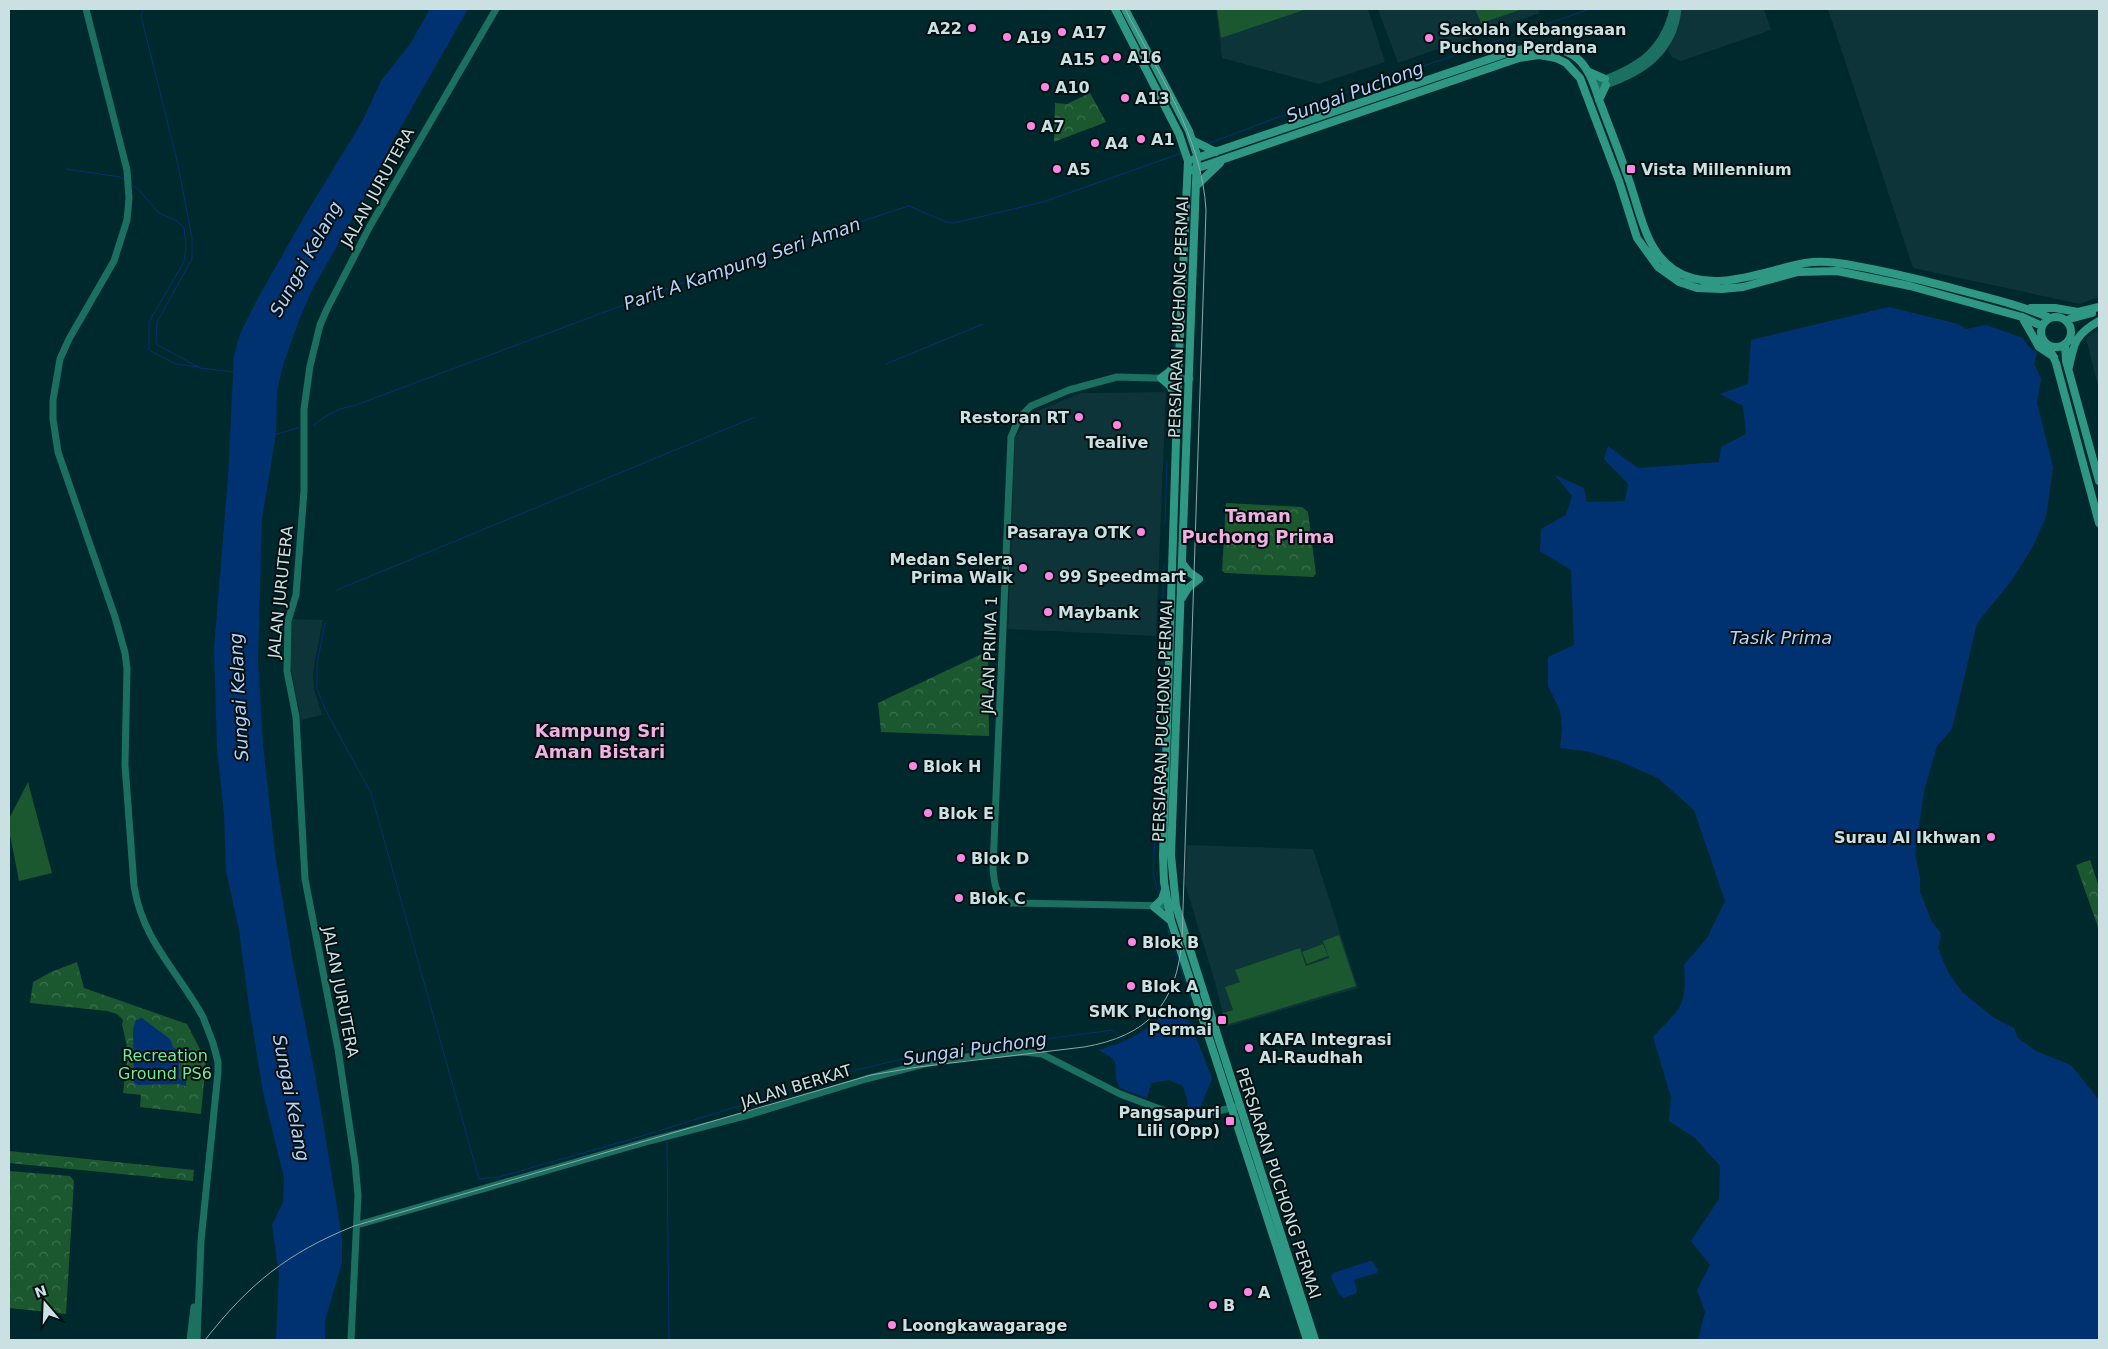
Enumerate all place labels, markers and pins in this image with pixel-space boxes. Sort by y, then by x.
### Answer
place label: A22 [927,19,962,38]
place label: Sekolah Kebangsaan Puchong Perdana [1439,20,1626,57]
marker: A22 [966,22,978,34]
place label: A17 [1072,23,1107,42]
marker: A17 [1056,26,1068,38]
place label: A19 [1017,28,1052,47]
marker: A19 [1001,31,1013,43]
marker: Sekolah Kebangsaan Puchong Perdana [1423,32,1435,44]
place label: A16 [1127,48,1162,67]
place label: A15 [1060,50,1095,69]
marker: A16 [1111,51,1123,63]
marker: A15 [1099,53,1111,65]
place label: A10 [1055,78,1090,97]
marker: A10 [1039,81,1051,93]
place label: A13 [1135,89,1170,108]
marker: A13 [1119,92,1131,104]
place label: A7 [1041,117,1065,136]
marker: A7 [1025,120,1037,132]
place label: A1 [1151,130,1175,149]
marker: A1 [1135,133,1147,145]
place label: A4 [1105,134,1129,153]
marker: A4 [1089,137,1101,149]
place label: A5 [1067,160,1091,179]
place label: Vista Millennium [1641,160,1792,179]
marker: A5 [1051,163,1063,175]
marker: Vista Millennium [1625,163,1637,175]
place label: Restoran RT [960,408,1069,427]
marker: Restoran RT [1073,411,1085,423]
marker: Tealive [1111,419,1123,431]
place label: Tealive [1086,433,1148,452]
place label: Pasaraya OTK [1007,523,1132,542]
marker: Pasaraya OTK [1135,526,1147,538]
place label: Medan Selera Prima Walk [890,550,1013,587]
marker: Medan Selera Prima Walk [1017,562,1029,574]
place label: 99 Speedmart [1059,567,1186,586]
marker: 99 Speedmart [1043,570,1055,582]
place label: Maybank [1058,603,1139,622]
marker: Maybank [1042,606,1054,618]
place label: Blok H [923,757,981,776]
marker: Blok H [907,760,919,772]
place label: Blok E [938,804,994,823]
marker: Blok E [922,807,934,819]
place label: Surau Al Ikhwan [1834,828,1981,847]
marker: Surau Al Ikhwan [1985,831,1997,843]
place label: Blok D [971,849,1029,868]
marker: Blok D [955,852,967,864]
place label: Blok C [969,889,1026,908]
marker: Blok C [953,892,965,904]
place label: Blok B [1142,933,1199,952]
marker: Blok B [1126,936,1138,948]
place label: Blok A [1141,977,1199,996]
marker: Blok A [1125,980,1137,992]
place label: SMK Puchong Permai [1089,1002,1212,1039]
marker: SMK Puchong Permai [1216,1014,1228,1026]
place label: KAFA Integrasi Al-Raudhah [1259,1030,1392,1067]
marker: KAFA Integrasi Al-Raudhah [1243,1042,1255,1054]
place label: Pangsapuri Lili (Opp) [1119,1103,1220,1140]
marker: Pangsapuri Lili (Opp) [1224,1115,1236,1127]
place label: A [1258,1282,1270,1302]
marker: A [1242,1286,1254,1298]
place label: B [1223,1296,1235,1315]
marker: B [1207,1299,1219,1311]
place label: Loongkawagarage [902,1316,1067,1335]
marker: Loongkawagarage [886,1319,898,1331]

